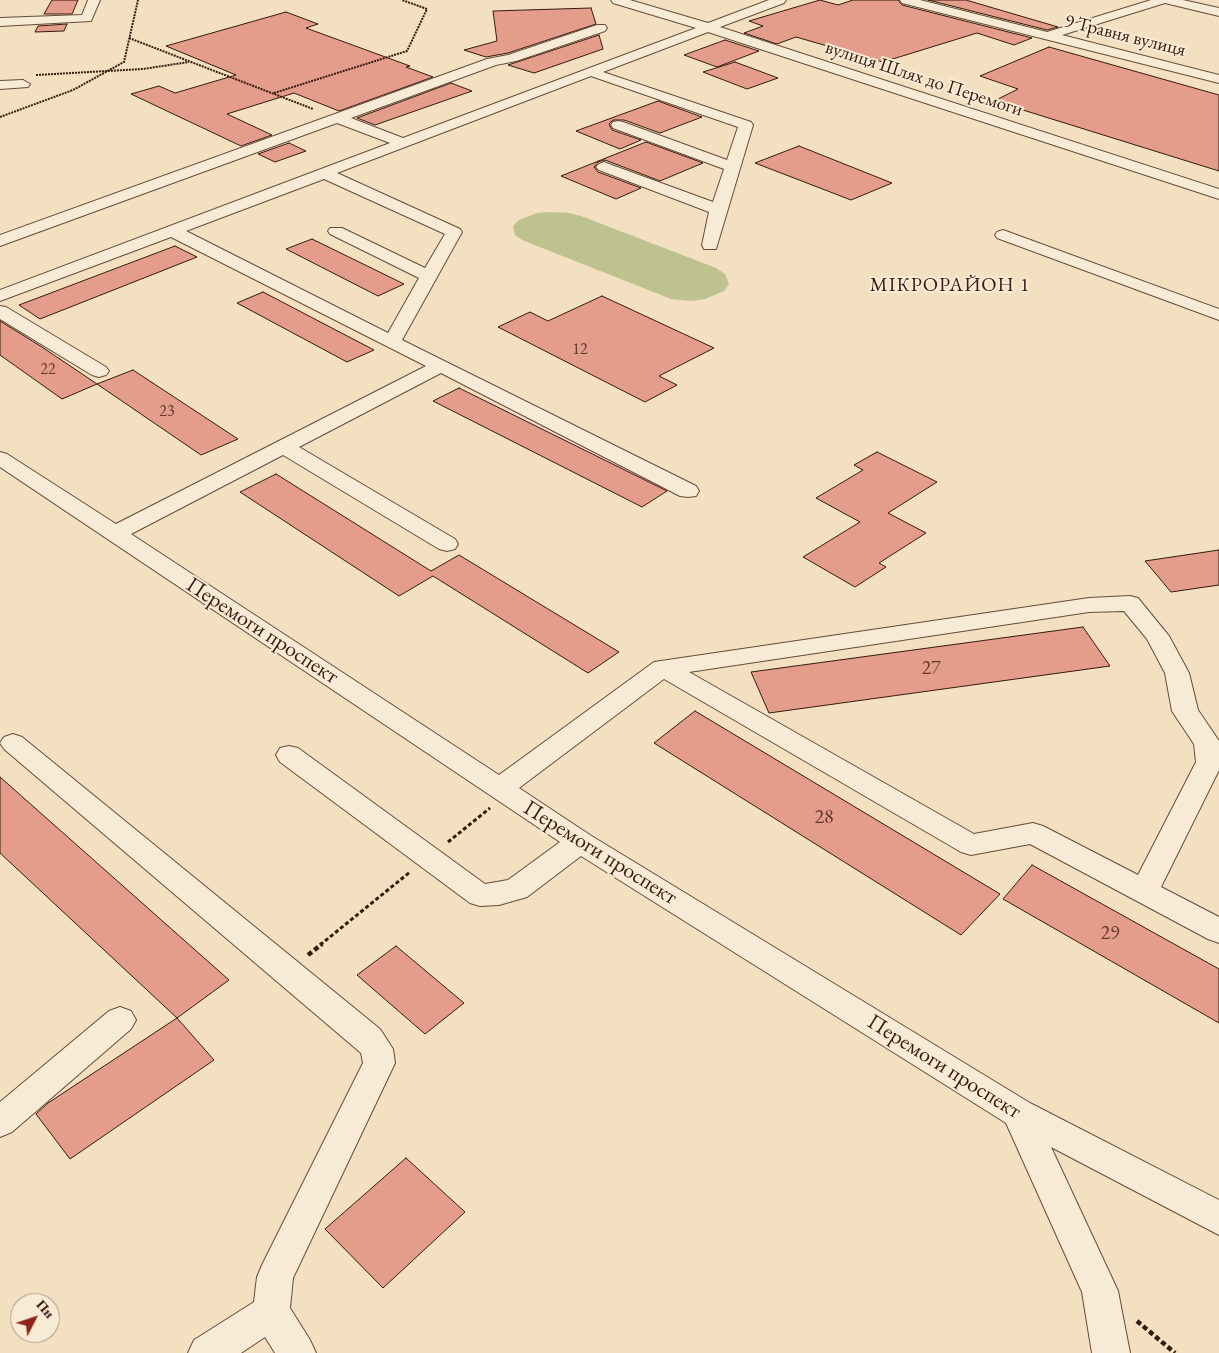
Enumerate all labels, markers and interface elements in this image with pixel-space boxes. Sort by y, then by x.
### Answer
street label: 9 Травня вулиця [1062,10,1188,62]
street label: вулиця Шлях до Перемоги [822,36,1026,122]
district label: МІКРОРАЙОН 1 [868,274,1032,298]
house number: 12 [572,340,588,360]
house number: 22 [40,360,56,380]
house number: 23 [159,402,175,422]
street label: Перемоги проспект [181,572,343,690]
house number: 27 [921,657,941,681]
street label: Перемоги проспект [518,795,682,911]
house number: 28 [814,806,834,830]
house number: 29 [1100,922,1120,946]
street label: Перемоги проспект [862,1009,1026,1125]
north arrow [10,1293,60,1343]
text: Пн [32,1296,59,1322]

